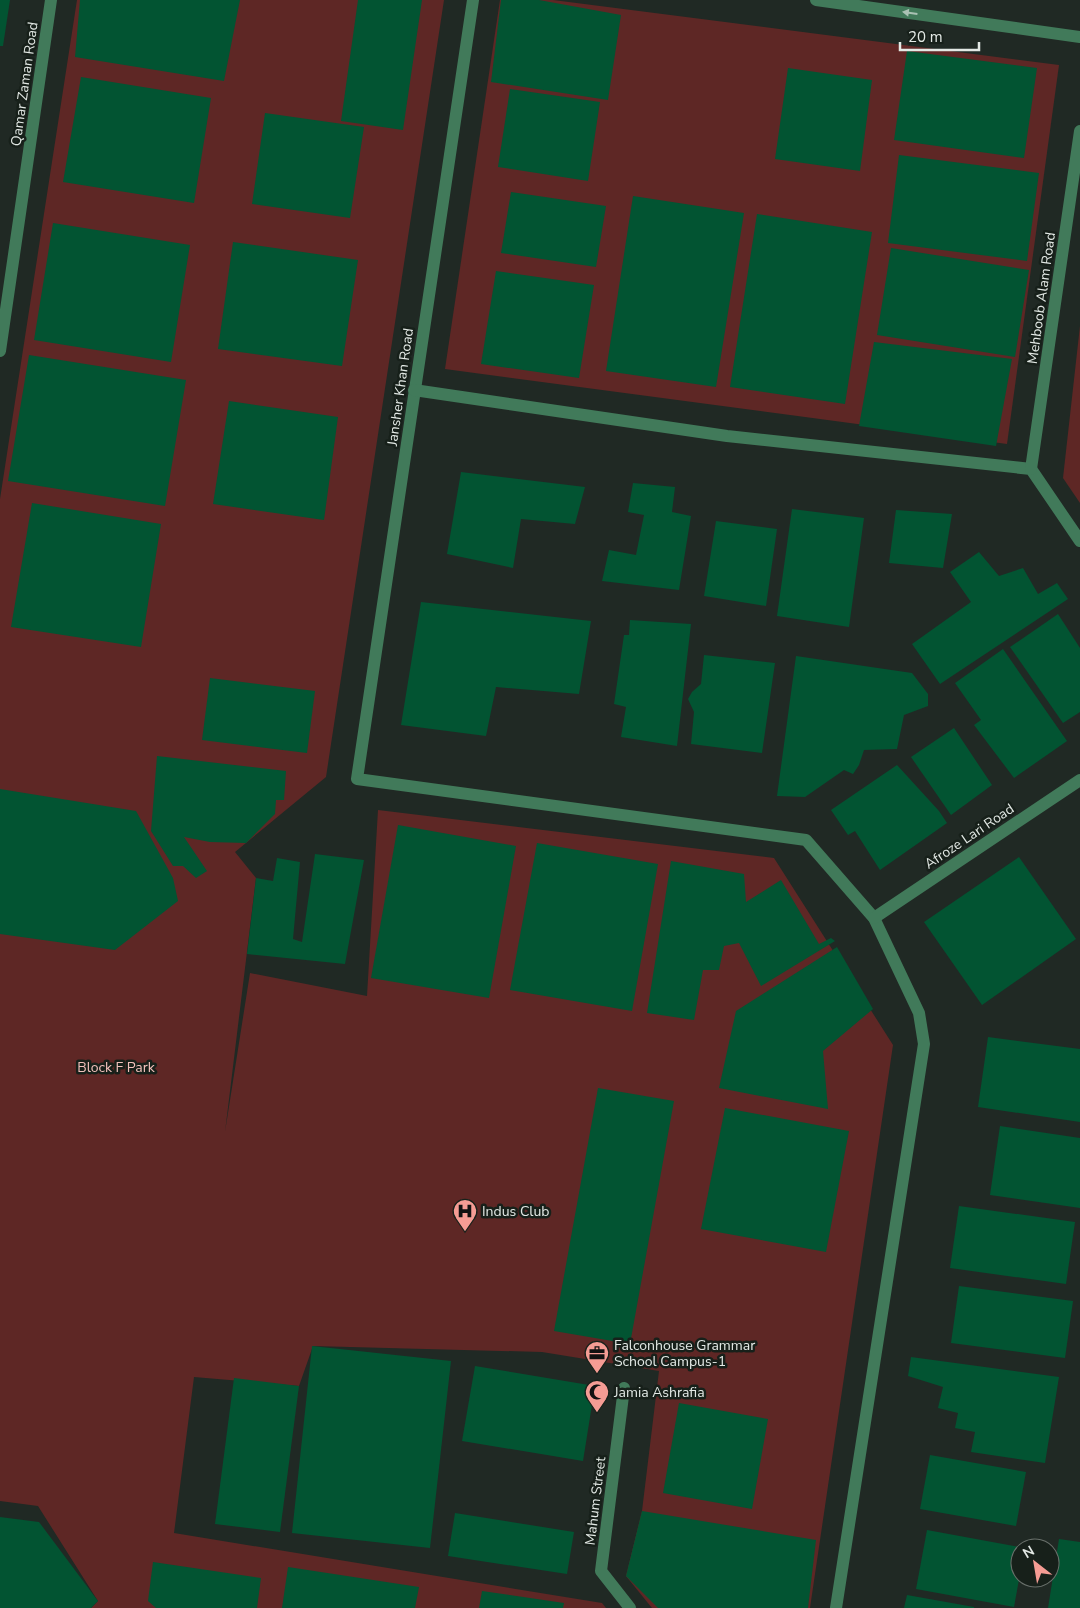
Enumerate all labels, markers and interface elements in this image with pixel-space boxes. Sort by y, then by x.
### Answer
one-way arrow [902,9,918,17]
scale bar [900,20,979,52]
street label: Qamar Zaman Road [6,21,43,147]
text: 20 m [908,27,943,47]
street label: Mehboob Alam Road [1023,231,1060,365]
street label: Jansher Khan Road [383,327,418,448]
street label: Afroze Lari Road [921,799,1018,873]
park label: Block F Park [77,1058,156,1077]
hospital icon: Indus Club [452,1198,478,1232]
place label: Indus Club [482,1202,549,1221]
place label: Falconhouse Grammar School Campus-1 [614,1336,755,1371]
office icon: Falconhouse Grammar School Campus-1 [584,1340,610,1374]
mosque icon: Jamia Ashrafia [584,1379,610,1413]
place label: Jamia Ashrafia [613,1383,705,1402]
street label: Mahum Street [581,1456,610,1546]
north arrow [1010,1538,1060,1588]
text: N [1019,1541,1038,1563]

